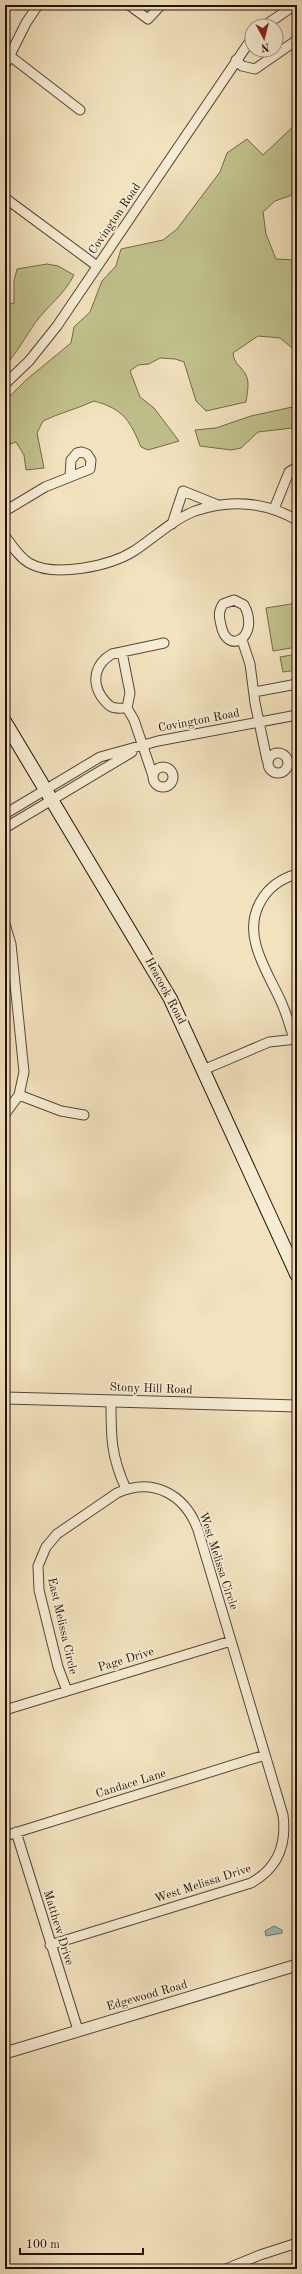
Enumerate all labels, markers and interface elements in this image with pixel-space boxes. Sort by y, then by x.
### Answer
north arrow [244,18,284,58]
text: N [260,40,270,52]
street label: Covington Road [87,181,143,257]
street label: Covington Road [157,707,241,735]
street label: Heacock Road [142,956,188,1026]
street label: Stony Hill Road [109,1382,193,1396]
street label: West Melissa Circle [197,1511,240,1612]
street label: East Melissa Circle [45,1576,79,1676]
street label: Page Drive [97,1646,156,1674]
street label: Candace Lane [94,1767,168,1800]
street label: West Melissa Drive [153,1863,253,1905]
street label: Matthew Drive [41,1889,75,1967]
street label: Edgewood Road [105,1979,189,2013]
scale bar [20,2230,143,2256]
text: 100 m [26,2239,60,2251]

